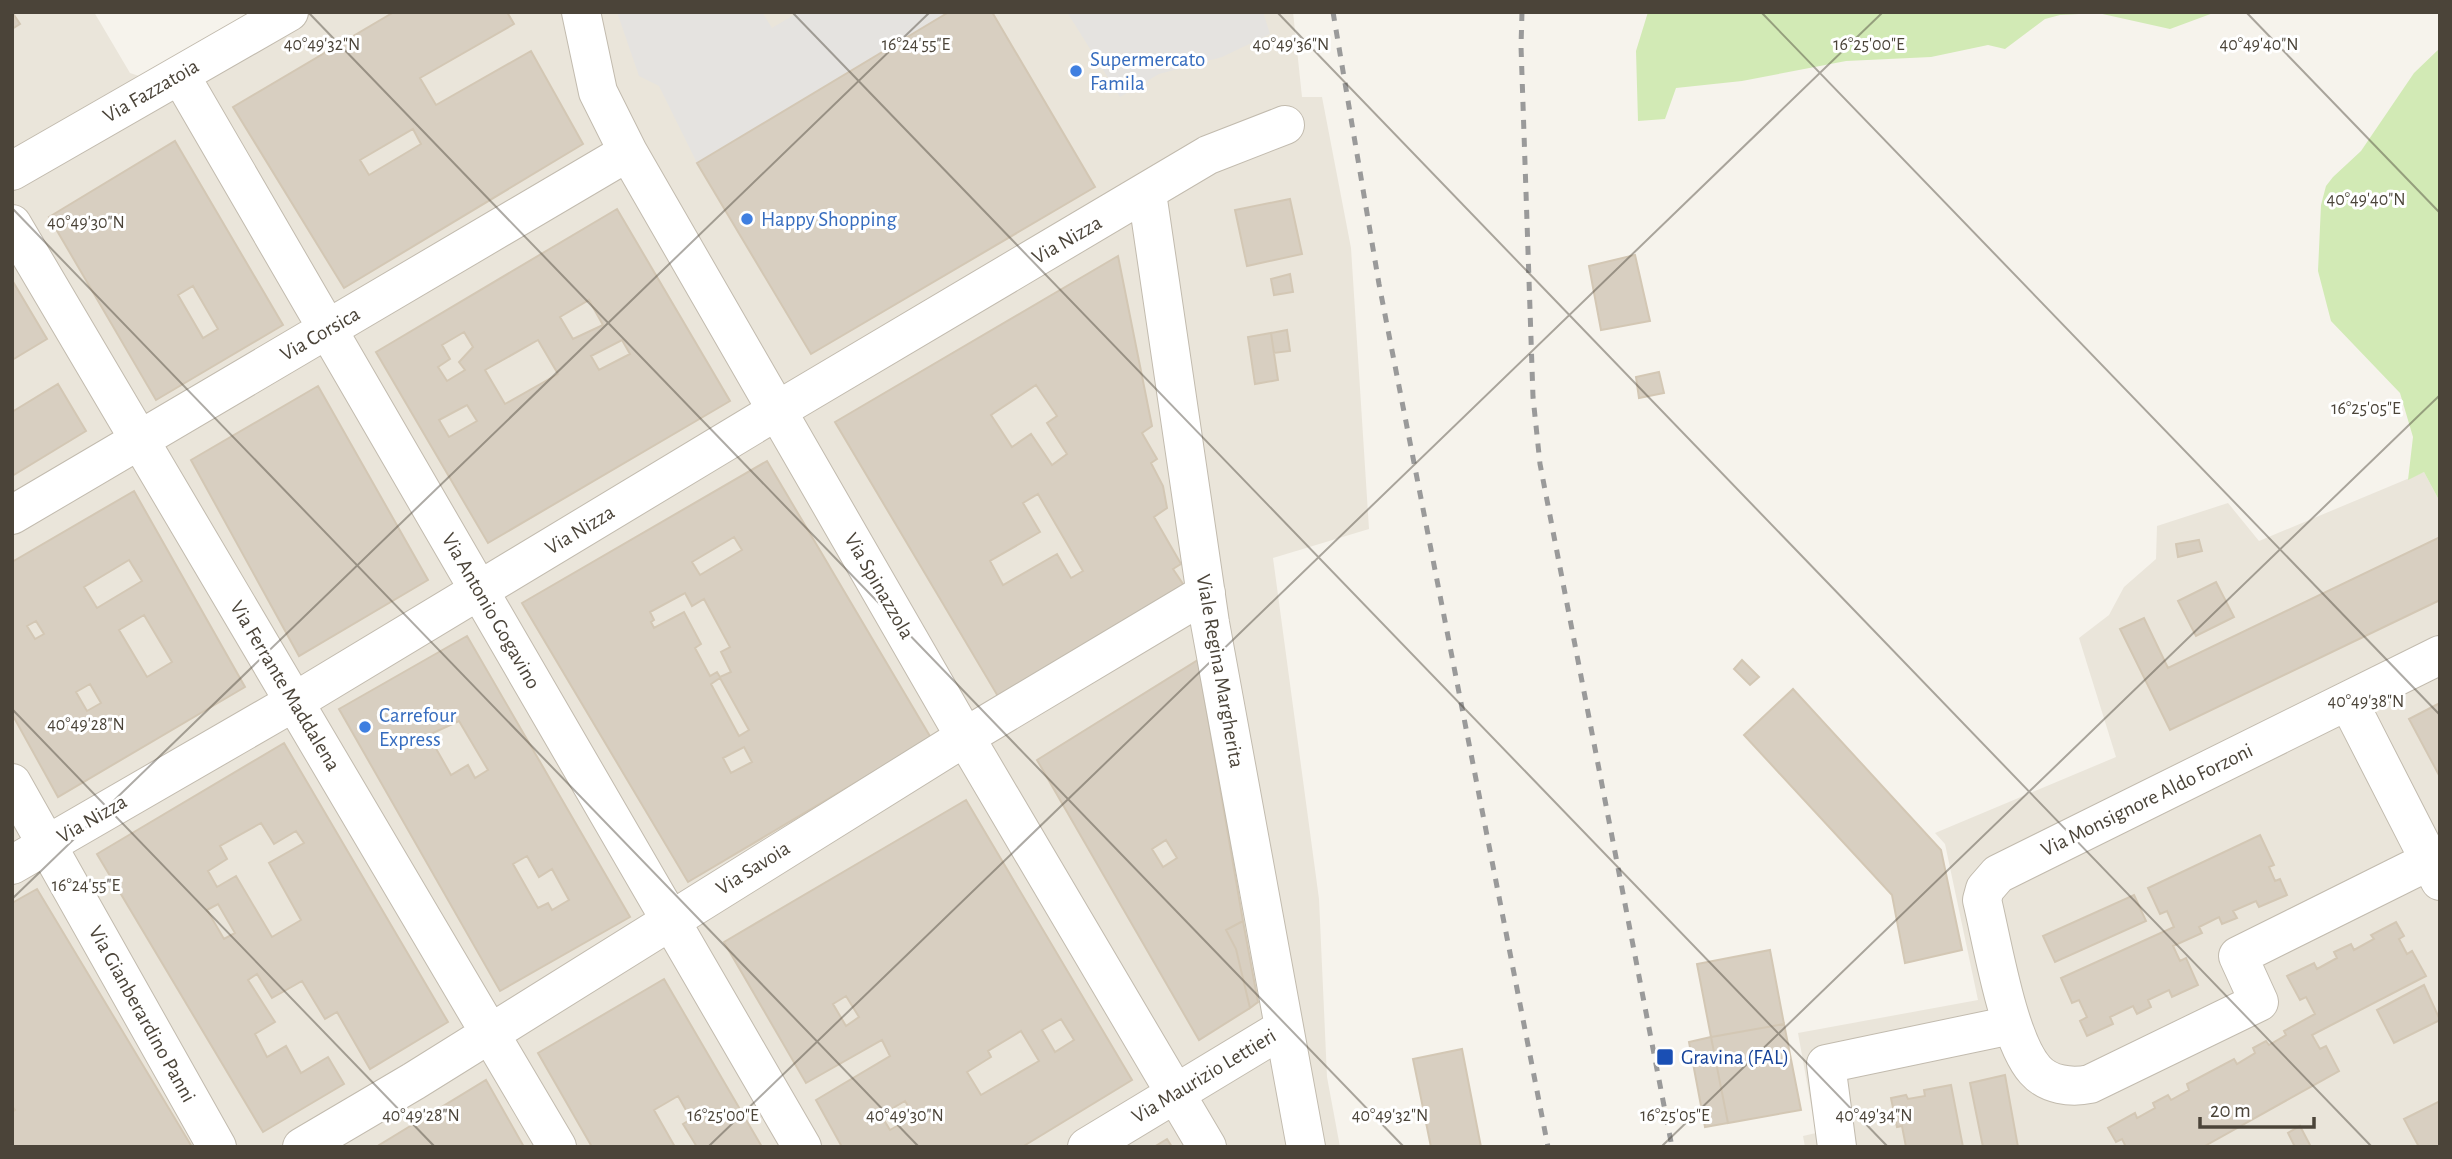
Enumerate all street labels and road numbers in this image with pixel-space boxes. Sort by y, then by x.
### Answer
street label: Via Fazzatoia [99,55,203,127]
street label: Via Nizza [1029,212,1106,268]
street label: Via Corsica [277,303,364,365]
street label: Via Nizza [542,501,618,559]
street label: Via Spinazzola [840,529,918,643]
street label: Via Antonio Gogavino [438,530,544,692]
street label: Viale Regina Margherita [1193,572,1247,770]
street label: Via Ferrante Maddalena [226,597,344,775]
street label: Via Monsignore Aldo Forzoni [2038,740,2256,860]
street label: Via Nizza [54,791,131,847]
street label: Via Savoia [712,837,794,899]
street label: Via Gianberardino Panni [85,922,199,1106]
street label: Via Maurizio Lettieri [1128,1025,1280,1127]

